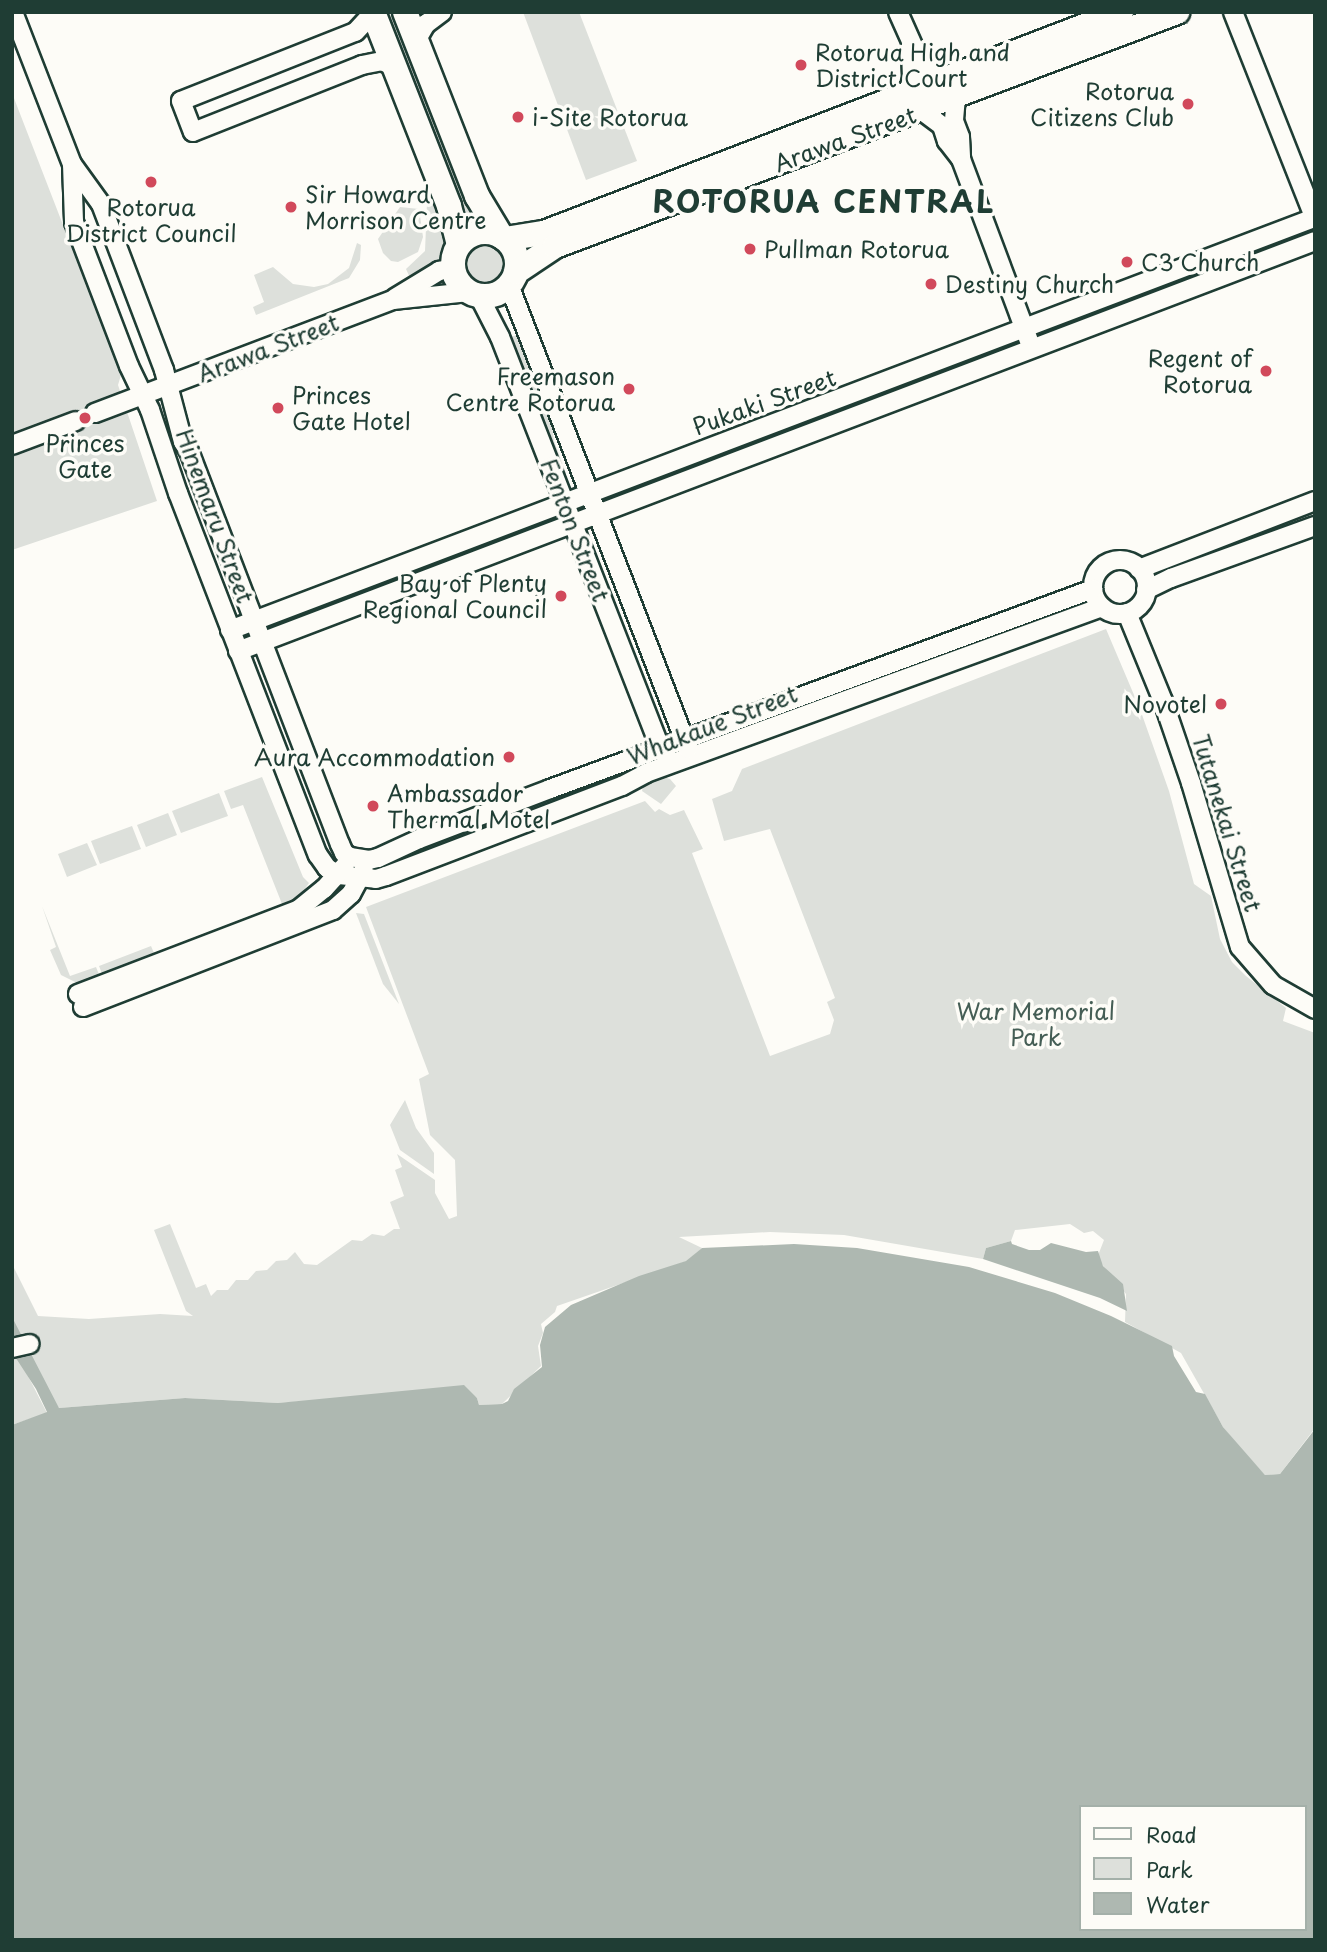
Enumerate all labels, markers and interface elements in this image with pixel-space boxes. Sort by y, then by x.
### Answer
place label: Rotorua High and District Court [815,38,1012,92]
marker: Rotorua High and District Court [793,57,809,73]
place label: Rotorua Citizens Club [1030,77,1174,131]
marker: Rotorua Citizens Club [1180,96,1196,112]
street label: Arawa Street [770,101,920,177]
place label: i-Site Rotorua [532,103,689,131]
marker: i-Site Rotorua [510,109,526,125]
marker: Rotorua District Council [143,174,159,190]
place label: Sir Howard Morrison Centre [305,180,486,234]
district label: ROTORUA CENTRAL [658,183,990,219]
place label: Rotorua District Council [65,193,237,247]
marker: Sir Howard Morrison Centre [283,199,299,215]
place label: Pullman Rotorua [764,235,950,263]
marker: Pullman Rotorua [742,241,758,257]
place label: C3 Church [1141,248,1260,276]
marker: C3 Church [1119,254,1135,270]
place label: Destiny Church [945,270,1115,298]
marker: Destiny Church [923,276,939,292]
street label: Arawa Street [193,308,343,388]
place label: Regent of Rotorua [1148,344,1252,398]
place label: Freemason Centre Rotorua [443,362,615,416]
street label: Pukaki Street [688,363,840,441]
marker: Regent of Rotorua [1258,363,1274,379]
place label: Princes Gate Hotel [292,381,412,435]
marker: Freemason Centre Rotorua [621,381,637,397]
marker: Princes Gate Hotel [270,400,286,416]
marker: Princes Gate [77,410,93,426]
street label: Hinemaru Street [170,425,260,607]
place label: Princes Gate [46,429,124,483]
street label: Fenton Street [535,455,615,605]
place label: Bay of Plenty Regional Council [362,569,547,623]
marker: Bay of Plenty Regional Council [553,588,569,604]
street label: Whakaue Street [623,680,801,770]
place label: Novotel [1124,690,1207,718]
marker: Novotel [1213,696,1229,712]
street label: Tutanekai Street [1187,731,1267,915]
place label: Aura Accommodation [253,743,495,771]
marker: Aura Accommodation [501,749,517,765]
place label: Ambassador Thermal Motel [387,779,550,833]
marker: Ambassador Thermal Motel [365,798,381,814]
park label: War Memorial Park [956,997,1116,1051]
legend [1078,1805,1306,1931]
text: Road [1146,1818,1197,1850]
text: Park [1146,1853,1193,1885]
text: Water [1146,1888,1209,1920]

